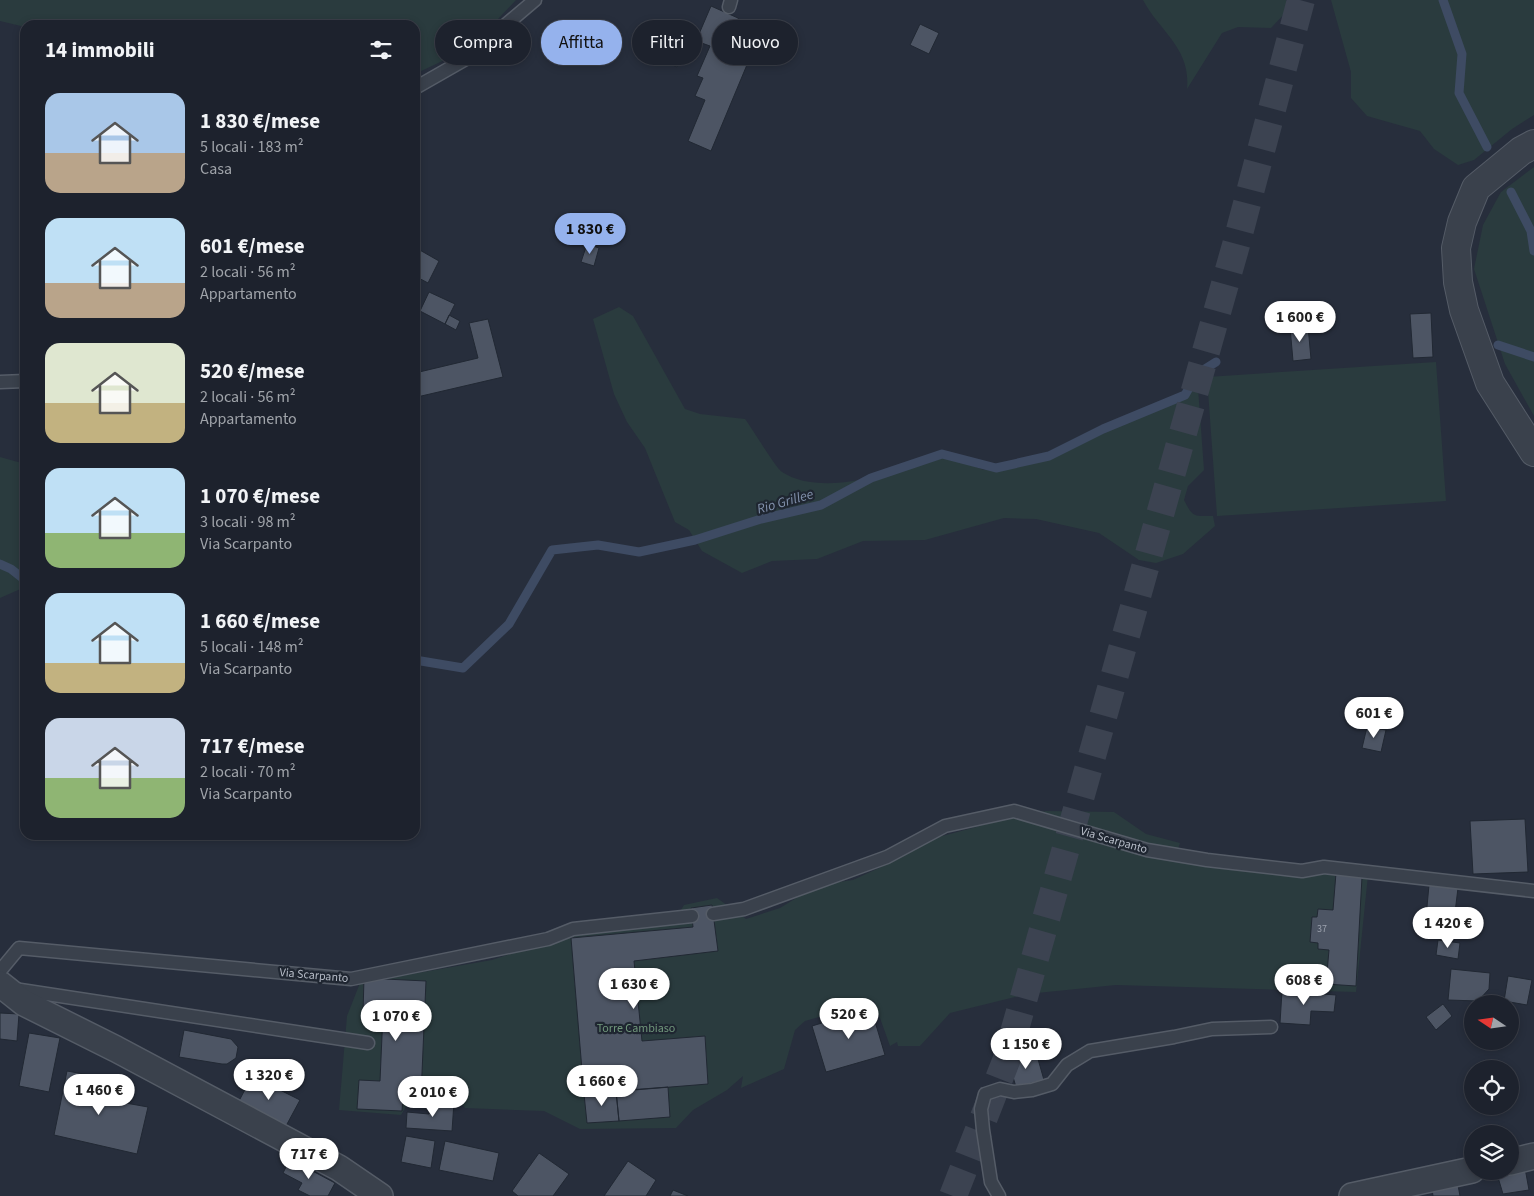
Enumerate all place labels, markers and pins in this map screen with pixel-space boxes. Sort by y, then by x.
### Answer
pin: 1 830 € [544,212,636,255]
pin: 1 600 € [1254,300,1346,343]
pin: 601 € [1339,696,1409,739]
pin: 1 420 € [1402,906,1494,949]
pin: 608 € [1269,964,1339,1006]
pin: 1 630 € [588,968,680,1010]
pin: 520 € [814,998,884,1040]
pin: 1 070 € [350,1000,442,1042]
pin: 1 150 € [980,1028,1072,1070]
pin: 1 320 € [223,1058,315,1101]
pin: 1 660 € [556,1064,648,1107]
pin: 1 460 € [53,1074,145,1116]
pin: 2 010 € [387,1076,479,1118]
pin: 717 € [274,1138,344,1180]

